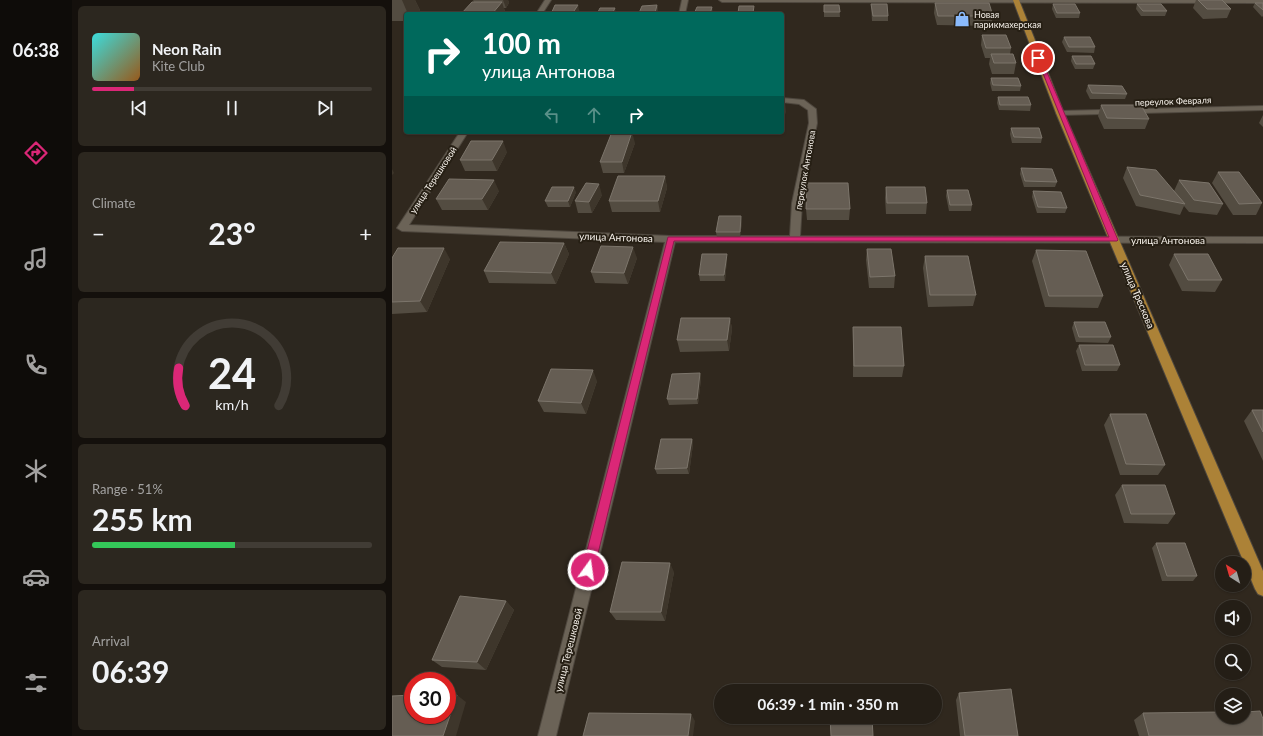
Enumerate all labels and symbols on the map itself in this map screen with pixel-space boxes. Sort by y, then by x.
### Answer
place label: Новая парикмахерская [974,9,1041,30]
shop icon: Новая парикмахерская [953,10,971,28]
pin [1021,41,1055,75]
street label: переулок Февраля [1135,94,1211,108]
street label: переулок Антонова [793,129,817,211]
street label: улица Терешковой [407,145,459,215]
street label: улица Антонова [579,230,653,244]
street label: улица Антонова [1131,234,1205,246]
street label: улица Трескова [1119,260,1157,330]
position arrow [567,549,609,591]
north arrow [1215,556,1251,592]
street label: улица Терешковой [552,607,584,693]
speed limit sign: 30 [404,672,456,724]

